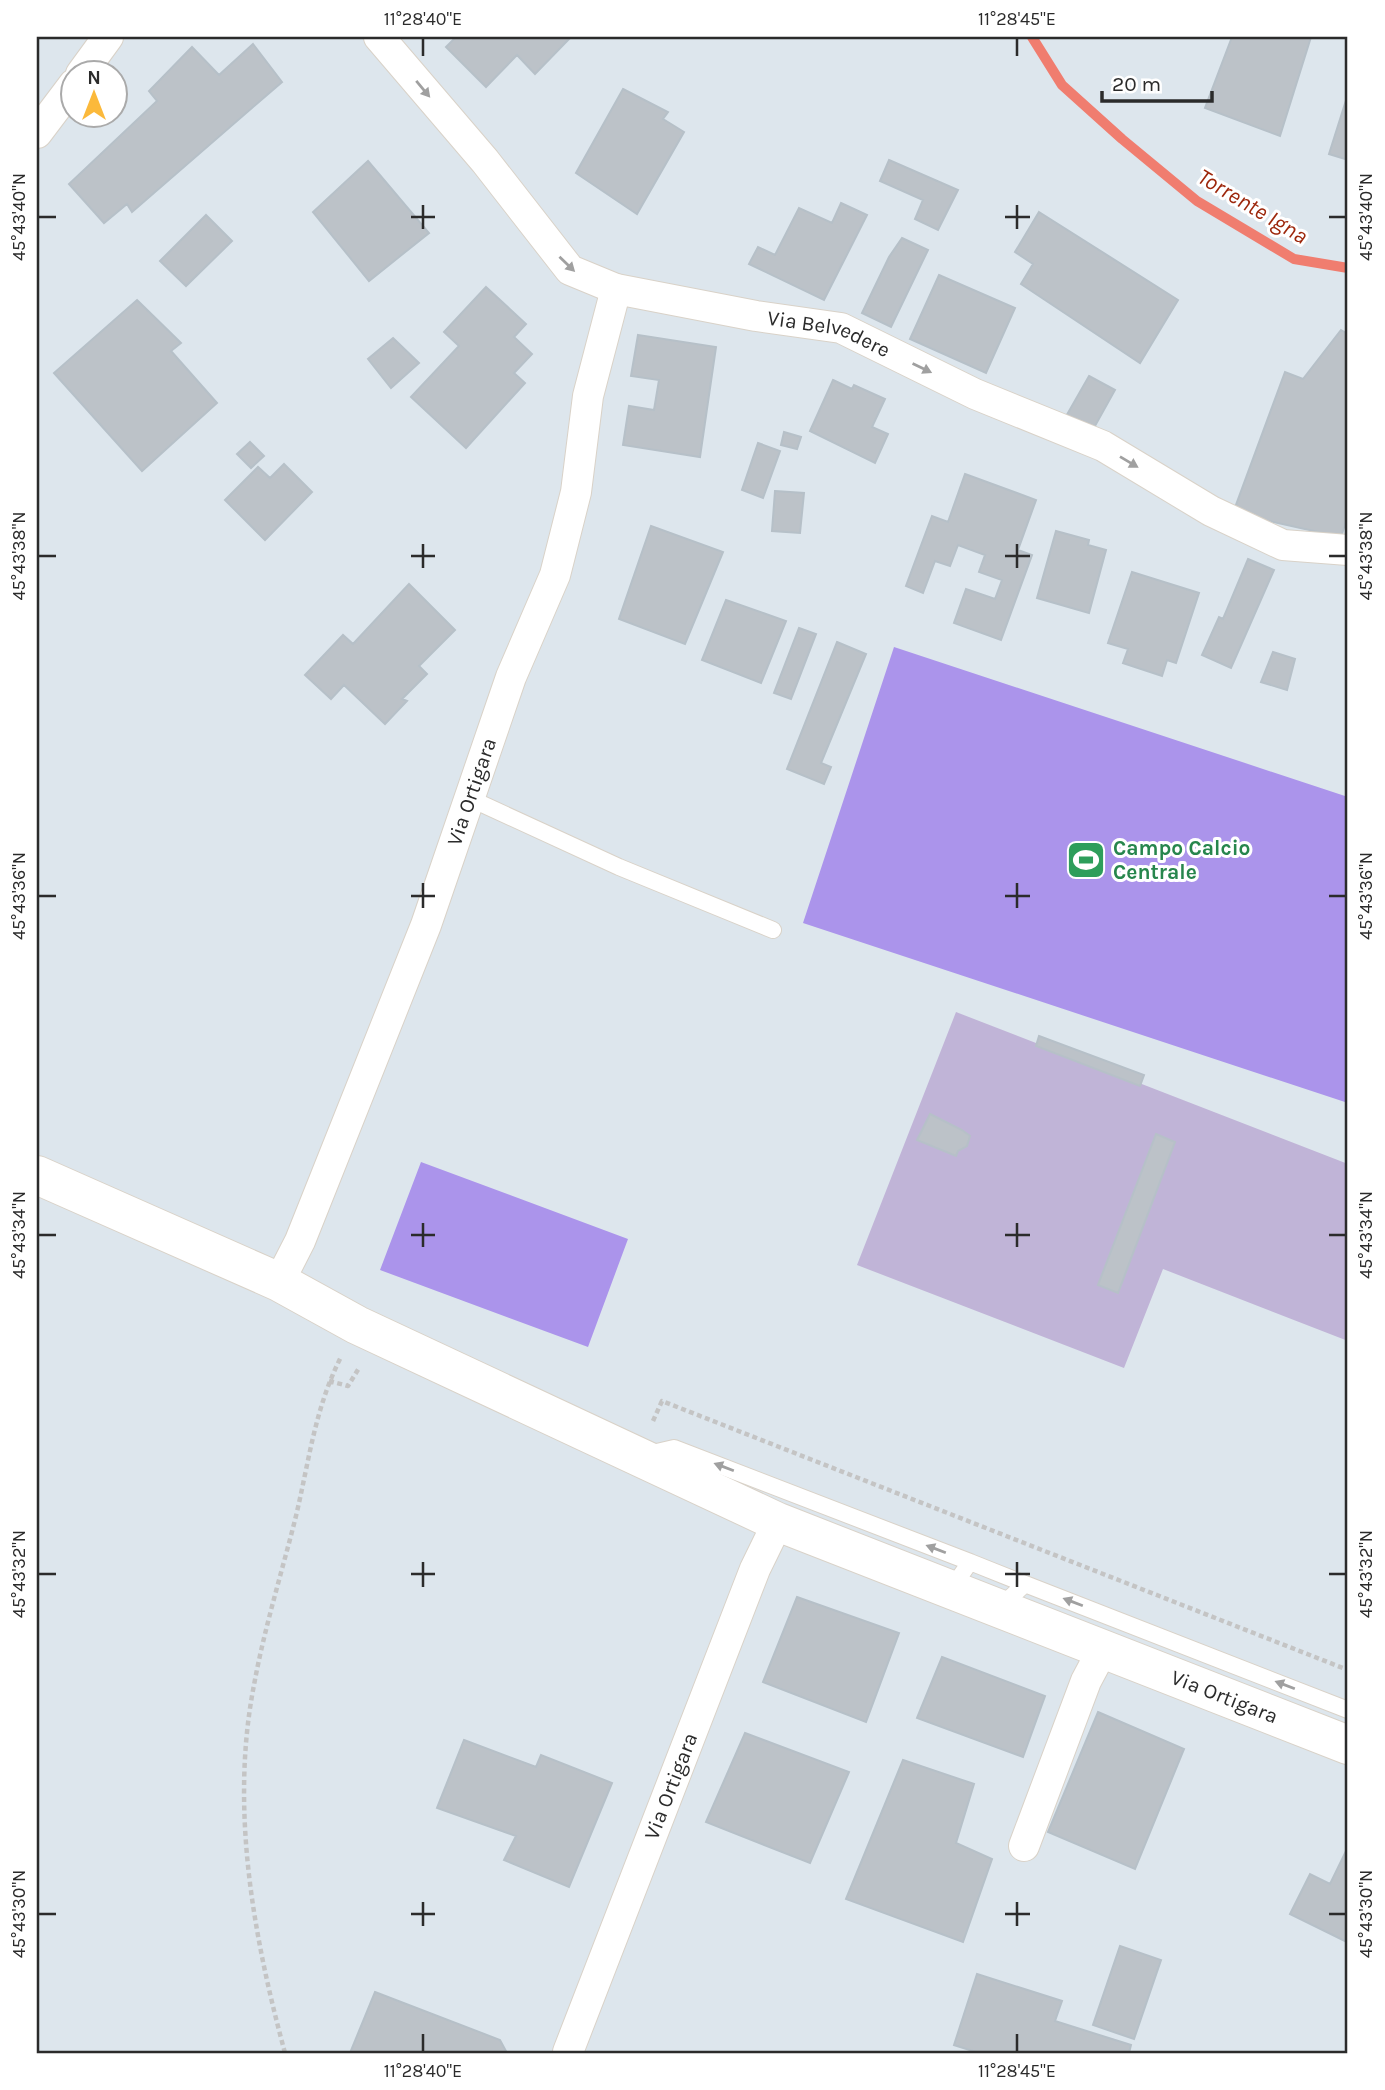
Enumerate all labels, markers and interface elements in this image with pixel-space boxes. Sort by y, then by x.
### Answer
text: 11°28'40"E [384,8,462,30]
text: 11°28'45"E [978,8,1056,30]
north arrow [60,60,130,130]
scale bar [1102,60,1212,104]
text: N [87,67,101,89]
text: 20 m [1112,72,1161,96]
one-way arrow [415,80,431,98]
water label: Torrente Igna [1193,163,1313,250]
text: 45°43'40"N [8,173,30,261]
text: 45°43'40"N [1355,173,1377,261]
one-way arrow [559,256,576,273]
street label: Via Belvedere [766,306,894,362]
one-way arrow [912,362,932,374]
one-way arrow [1120,456,1139,468]
text: 45°43'38"N [8,512,30,600]
text: 45°43'38"N [1355,512,1377,600]
street label: Via Ortigara [442,735,501,849]
place label: Campo Calcio Centrale [1113,836,1250,884]
sports icon: Campo Calcio Centrale [1065,839,1107,881]
text: 45°43'36"N [8,852,30,940]
text: 45°43'36"N [1355,852,1377,940]
text: 45°43'34"N [8,1191,30,1279]
text: 45°43'34"N [1355,1191,1377,1279]
one-way arrow [713,1462,734,1473]
text: 45°43'32"N [8,1530,30,1618]
text: 45°43'32"N [1355,1530,1377,1618]
one-way arrow [925,1543,946,1554]
one-way arrow [1062,1597,1083,1608]
street label: Via Ortigara [1168,1665,1281,1728]
one-way arrow [1274,1679,1295,1690]
street label: Via Ortigara [639,1729,702,1843]
text: 45°43'30"N [8,1870,30,1958]
text: 45°43'30"N [1355,1870,1377,1958]
text: 11°28'40"E [384,2060,462,2082]
text: 11°28'45"E [978,2060,1056,2082]

